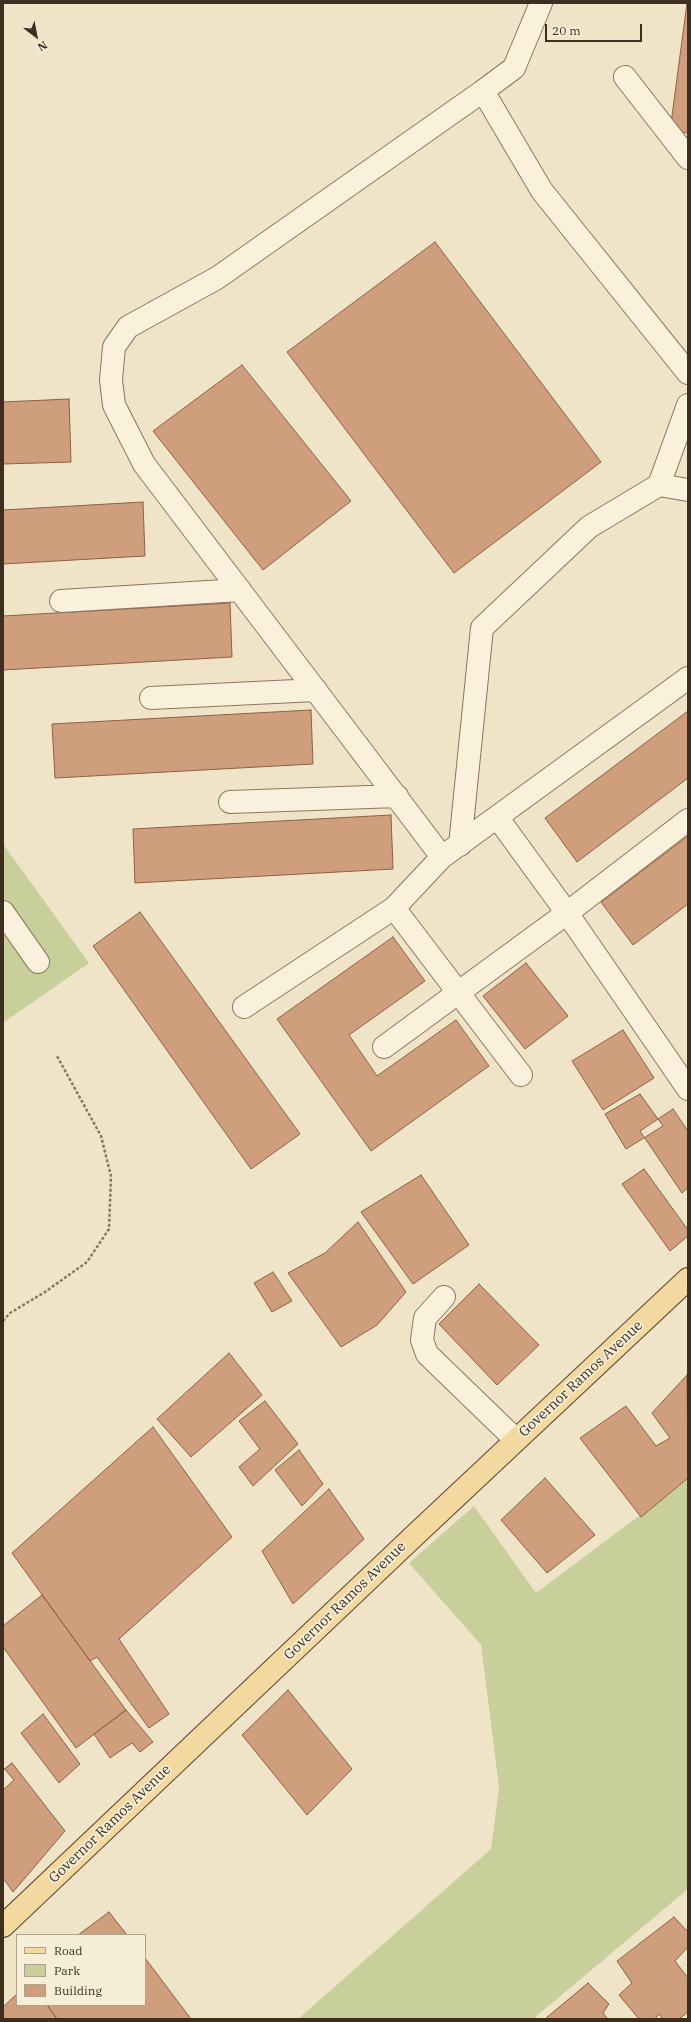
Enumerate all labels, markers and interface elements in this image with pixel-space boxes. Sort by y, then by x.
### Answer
north arrow [16,16,56,56]
scale bar [547,16,644,42]
text: 20 m [552,23,581,38]
text: N [35,38,50,54]
street label: Governor Ramos Avenue [516,1317,646,1441]
street label: Governor Ramos Avenue [281,1538,409,1664]
street label: Governor Ramos Avenue [46,1761,174,1887]
legend [16,1934,146,2006]
text: Road [54,1943,83,1958]
text: Park [54,1963,80,1978]
text: Building [54,1983,102,1998]

